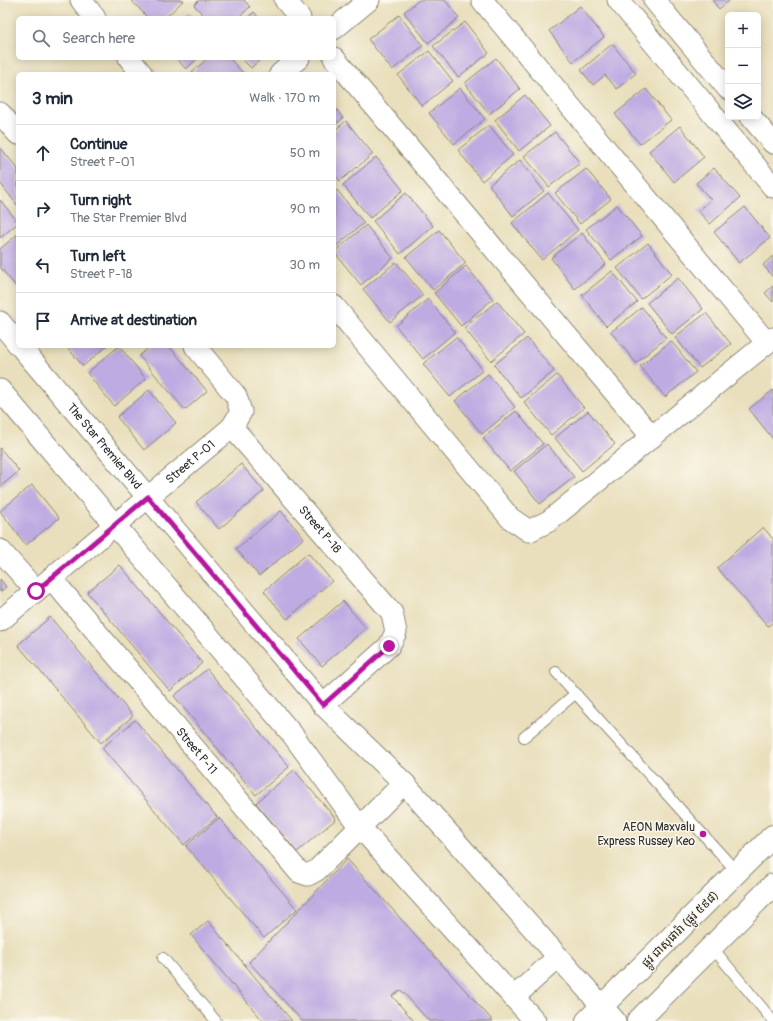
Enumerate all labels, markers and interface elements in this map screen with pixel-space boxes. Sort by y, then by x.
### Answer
map controls [725,12,761,120]
button: + [725,12,761,48]
search box [16,16,336,60]
icon: search [30,27,52,49]
text: Search here [62,29,135,48]
button: − [725,48,761,84]
button: layers [725,84,761,120]
text: 3 min [32,88,73,109]
text: Walk · 170 m [249,90,320,106]
text: Continue [70,135,128,154]
icon: ahead [32,142,54,164]
text: 50 m [290,145,320,161]
text: Street P-01 [70,154,135,170]
text: Turn right [70,191,131,210]
icon: right [32,198,54,220]
text: 90 m [290,201,320,217]
text: The Star Premier Blvd [70,210,187,226]
text: Turn left [70,247,126,266]
icon: left [32,254,54,276]
text: 30 m [290,257,320,273]
text: Street P-18 [70,266,132,282]
icon: arrive [32,310,54,332]
text: Arrive at destination [70,311,197,330]
street label: The Star Premier Blvd [64,400,145,493]
street label: Street P-01 [163,437,218,487]
street label: Street P-18 [295,503,344,556]
route start [27,582,45,600]
route end [380,637,398,655]
street label: Street P-11 [172,725,220,777]
place label: AEON Maxvalu Express Russey Keo [597,820,696,849]
marker: AEON Maxvalu Express Russey Keo [698,829,708,839]
street label: ផ្លូវ ជាសុផារ៉ា (ផ្លូវ ៥៩៨) [639,888,724,973]

